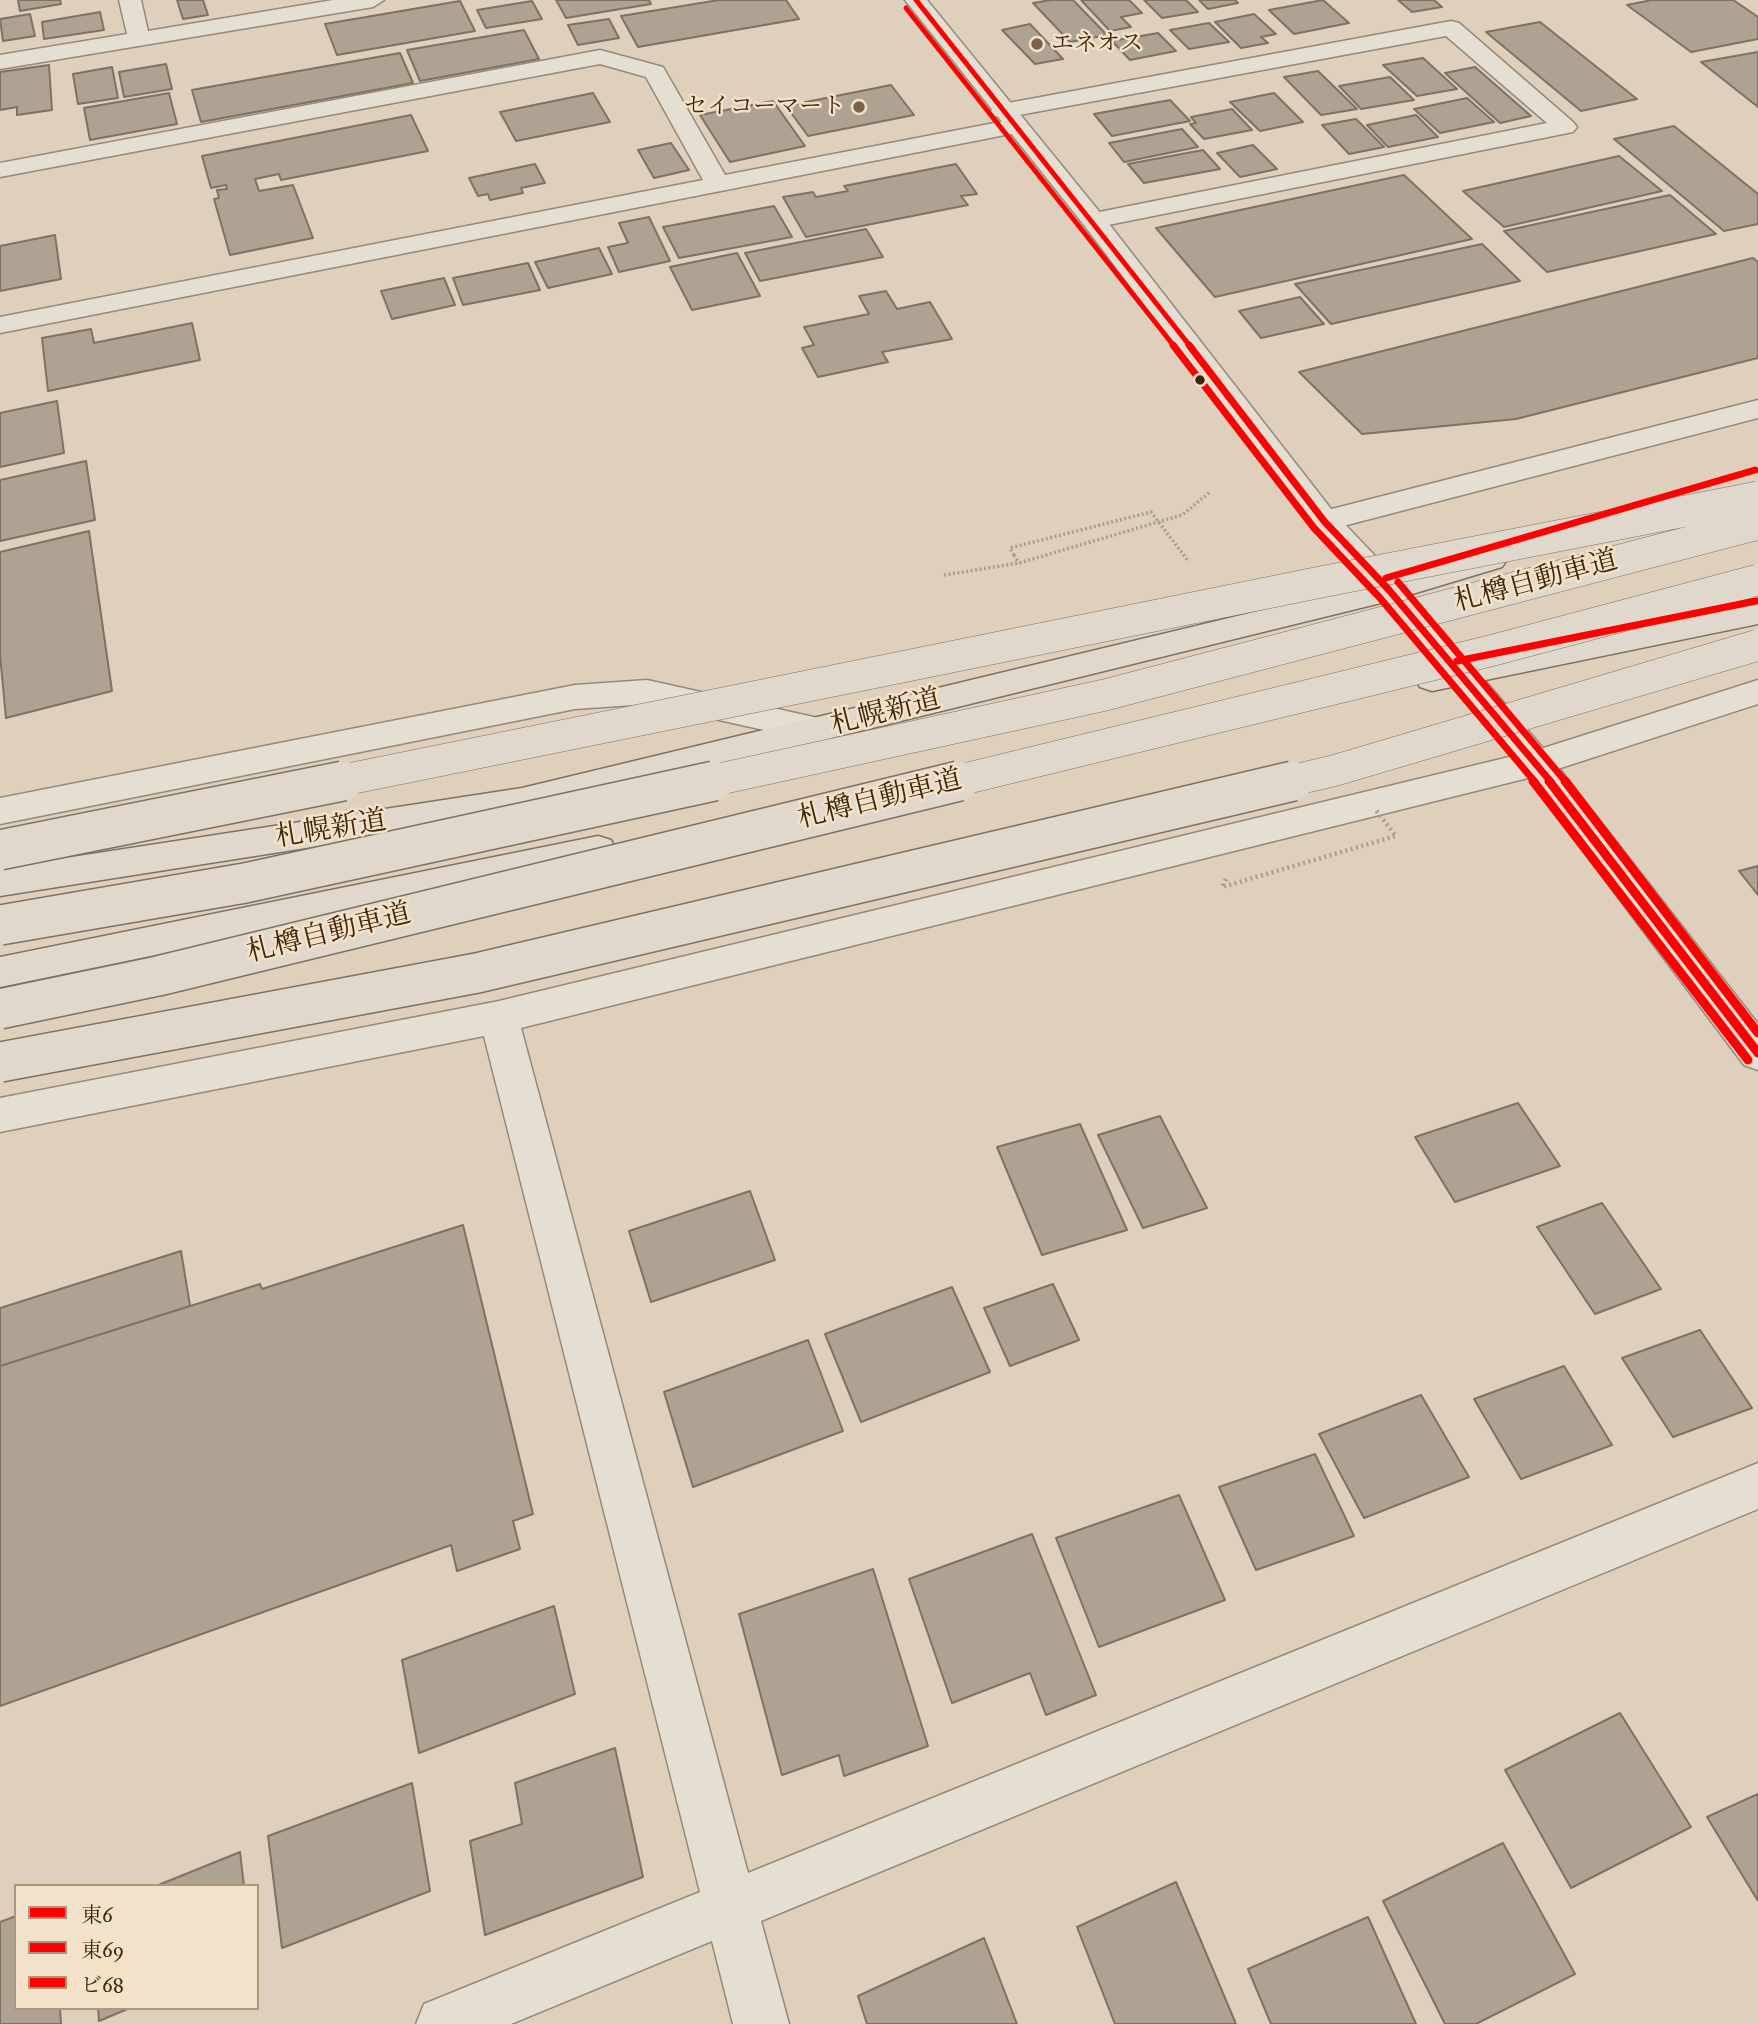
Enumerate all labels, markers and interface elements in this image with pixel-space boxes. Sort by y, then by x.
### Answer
place label: エネオス [1051,30,1143,58]
marker: エネオス [1029,36,1045,52]
place label: セイコーマート [684,93,845,121]
marker: セイコーマート [851,99,867,115]
unlabelled marker [1193,373,1207,387]
street label: 札樽自動車道 [1451,544,1621,620]
street label: 札幌新道 [828,683,944,743]
street label: 札樽自動車道 [794,763,966,837]
street label: 札幌新道 [273,805,389,855]
street label: 札樽自動車道 [243,897,415,971]
legend [14,1884,259,2010]
text: 東6 [81,1902,113,1928]
text: 東69 [81,1937,124,1963]
text: ビ68 [81,1972,124,1998]

